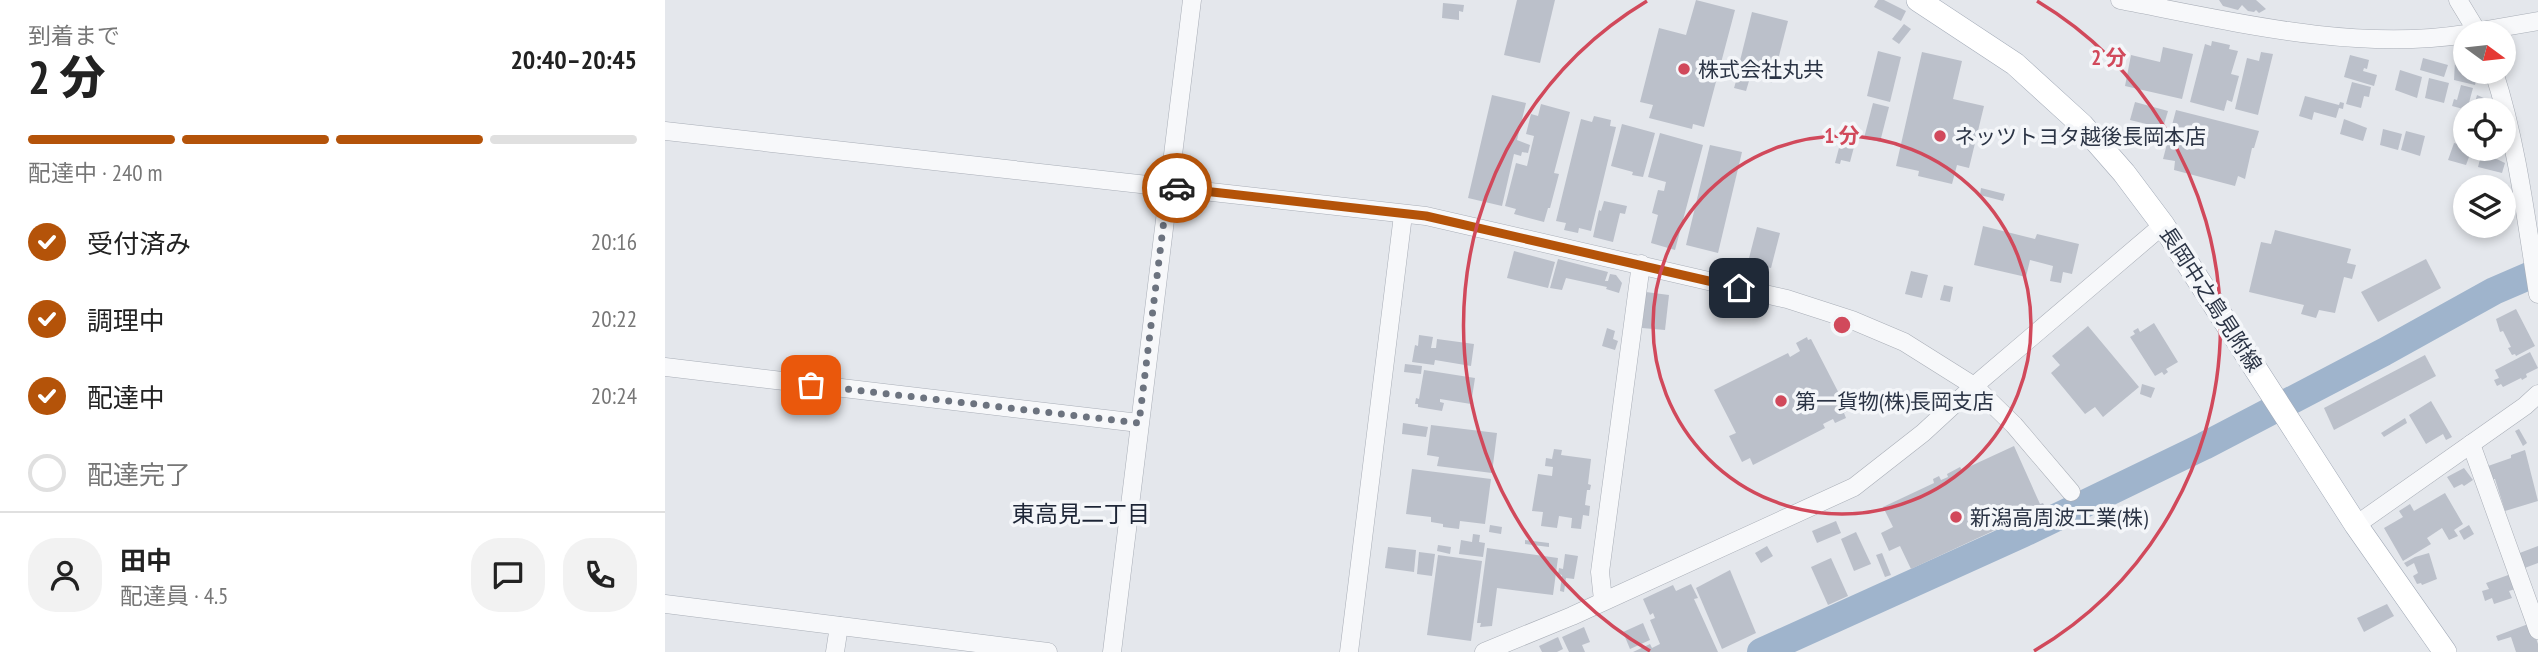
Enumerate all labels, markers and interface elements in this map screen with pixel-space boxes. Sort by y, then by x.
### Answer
text: 到着まで [28,21,120,50]
north arrow [2453,21,2517,84]
map controls [2453,21,2516,238]
text: 20:40–20:45 [510,43,637,76]
text: 2 分 [2091,44,2127,71]
text: 2 分 [28,47,105,107]
place label: 株式会社丸共 [1698,56,1824,83]
marker: 株式会社丸共 [1676,61,1692,77]
button: locate [2453,98,2516,161]
text: 1 分 [1824,122,1860,149]
place label: ネッツトヨタ越後長岡本店 [1954,123,2206,150]
marker: ネッツトヨタ越後長岡本店 [1932,128,1948,144]
courier [1142,153,1212,223]
text: 配達中 · 240 m [28,158,163,187]
icon: car [1158,169,1196,207]
button: layers [2453,175,2516,238]
street label: 長岡中之島見附線 [2154,221,2268,377]
icon: check [28,223,66,261]
text: 受付済み [87,227,191,260]
text: 20:16 [591,227,637,256]
pin [1709,258,1769,318]
icon: home [1720,269,1758,307]
icon: check [28,300,66,338]
text: 調理中 [87,304,165,337]
text: 20:22 [591,304,637,333]
centre of rings [1830,313,1854,337]
pin [781,355,841,415]
icon: bag [792,366,830,404]
icon: check [28,377,66,415]
text: 配達中 [87,381,165,414]
text: 20:24 [591,381,637,410]
place label: 第一貨物(株)長岡支店 [1795,388,1994,415]
marker: 第一貨物(株)長岡支店 [1773,393,1789,409]
text: 配達完了 [87,458,191,491]
district label: 東高見二丁目 [1012,499,1150,528]
place label: 新潟高周波工業(株) [1970,504,2148,531]
marker: 新潟高周波工業(株) [1948,509,1964,525]
button: person [28,538,102,612]
button: chat [471,538,545,612]
button: phone [563,538,637,612]
text: 田中 [120,544,172,577]
text: 配達員 · 4.5 [120,581,228,610]

